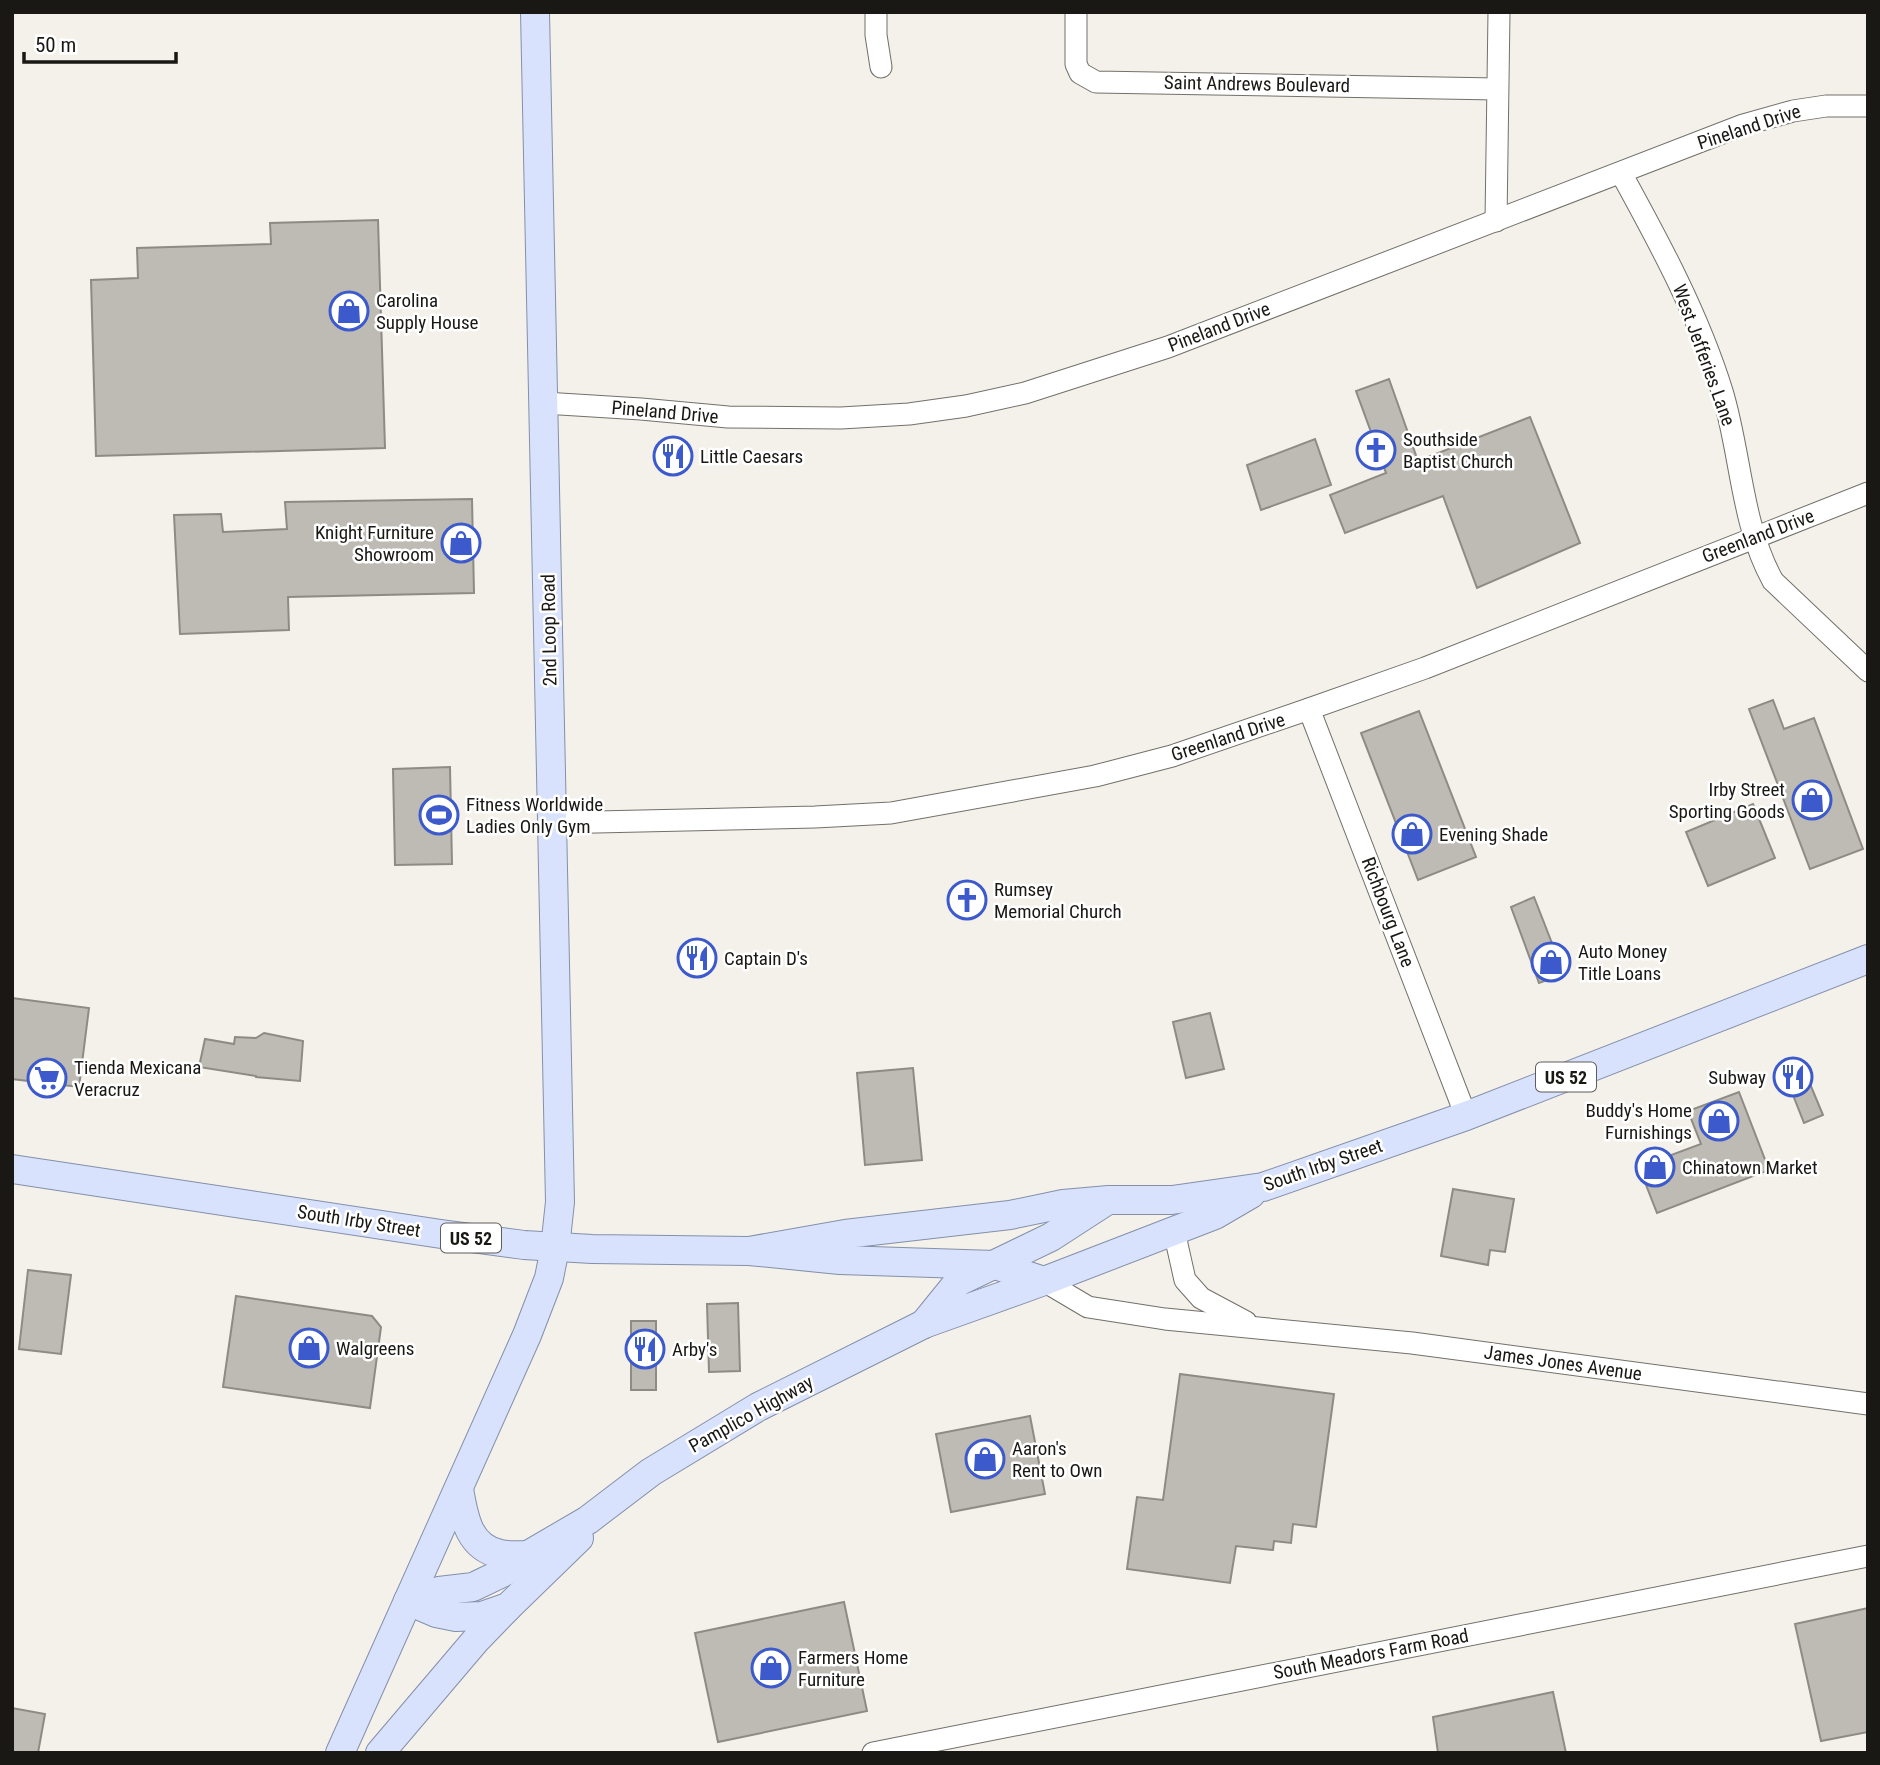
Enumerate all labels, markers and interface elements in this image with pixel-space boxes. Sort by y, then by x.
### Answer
scale bar [24,21,177,65]
text: 50 m [35,33,76,57]
street label: Saint Andrews Boulevard [1164,71,1350,97]
street label: Pineland Drive [1694,99,1804,155]
street label: West Jefferies Lane [1668,281,1740,429]
place label: Carolina Supply House [376,289,479,334]
shop icon: Carolina Supply House [328,290,370,332]
street label: Pineland Drive [1165,297,1273,357]
street label: Pineland Drive [611,396,720,428]
place label: Southside Baptist Church [1403,428,1513,473]
church icon: Southside Baptist Church [1355,429,1397,471]
restaurant icon: Little Caesars [652,435,694,477]
place label: Little Caesars [700,445,803,468]
street label: Greenland Drive [1699,504,1817,568]
place label: Knight Furniture Showroom [315,521,434,566]
shop icon: Knight Furniture Showroom [440,522,482,564]
street label: 2nd Loop Road [537,574,561,686]
street label: Greenland Drive [1168,708,1288,766]
place label: Irby Street Sporting Goods [1669,778,1785,823]
shop icon: Irby Street Sporting Goods [1791,779,1833,821]
place label: Fitness Worldwide Ladies Only Gym [466,793,603,838]
sports icon: Fitness Worldwide Ladies Only Gym [418,794,460,836]
shop icon: Evening Shade [1391,813,1433,855]
place label: Evening Shade [1439,823,1548,846]
street label: Richbourg Lane [1356,854,1420,970]
place label: Rumsey Memorial Church [994,878,1122,923]
church icon: Rumsey Memorial Church [946,879,988,921]
restaurant icon: Captain D's [676,937,718,979]
place label: Auto Money Title Loans [1578,940,1667,985]
shop icon: Auto Money Title Loans [1530,941,1572,983]
place label: Captain D's [724,947,808,970]
place label: Tienda Mexicana Veracruz [74,1056,201,1101]
restaurant icon: Subway [1772,1056,1814,1098]
supermarket icon: Tienda Mexicana Veracruz [26,1057,68,1099]
road number: US 52 [1536,1062,1596,1092]
place label: Subway [1708,1066,1766,1089]
place label: Buddy's Home Furnishings [1585,1099,1692,1144]
shop icon: Buddy's Home Furnishings [1698,1100,1740,1142]
street label: South Irby Street [1260,1134,1386,1196]
shop icon: Chinatown Market [1634,1146,1676,1188]
place label: Chinatown Market [1682,1156,1818,1179]
street label: South Irby Street [296,1200,422,1242]
road number: US 52 [441,1224,501,1252]
shop icon: Walgreens [288,1327,330,1369]
restaurant icon: Arby's [624,1328,666,1370]
place label: Walgreens [336,1337,414,1360]
place label: Arby's [672,1338,717,1361]
street label: James Jones Avenue [1483,1341,1643,1385]
street label: Pamplico Highway [685,1370,817,1458]
place label: Aaron's Rent to Own [1012,1437,1102,1482]
shop icon: Aaron's Rent to Own [964,1438,1006,1480]
street label: South Meadors Farm Road [1271,1624,1471,1684]
place label: Farmers Home Furniture [798,1646,908,1691]
shop icon: Farmers Home Furniture [750,1647,792,1689]

